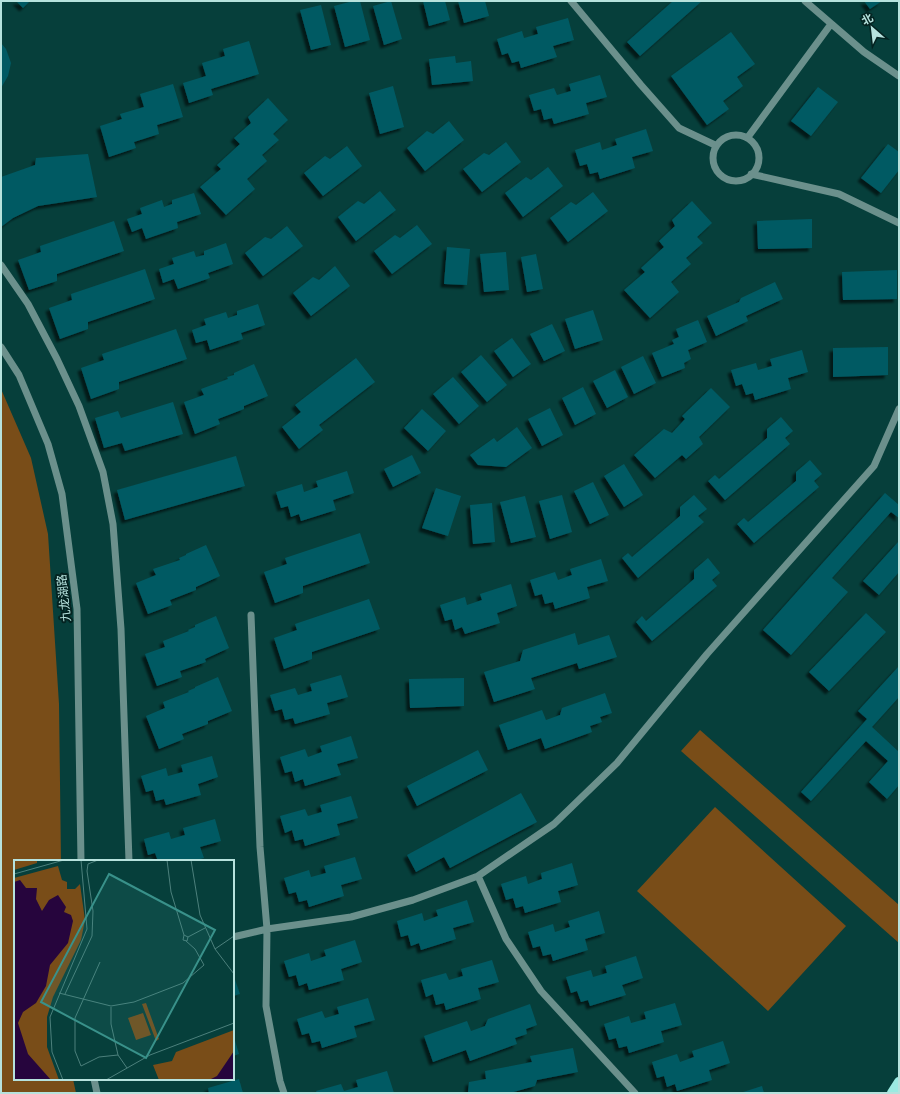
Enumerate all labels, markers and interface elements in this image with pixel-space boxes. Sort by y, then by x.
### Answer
north arrow [852,8,892,48]
text: 北 [859,10,875,28]
street label: 九龙湖路 [54,573,74,623]
inset map [14,860,234,1080]

